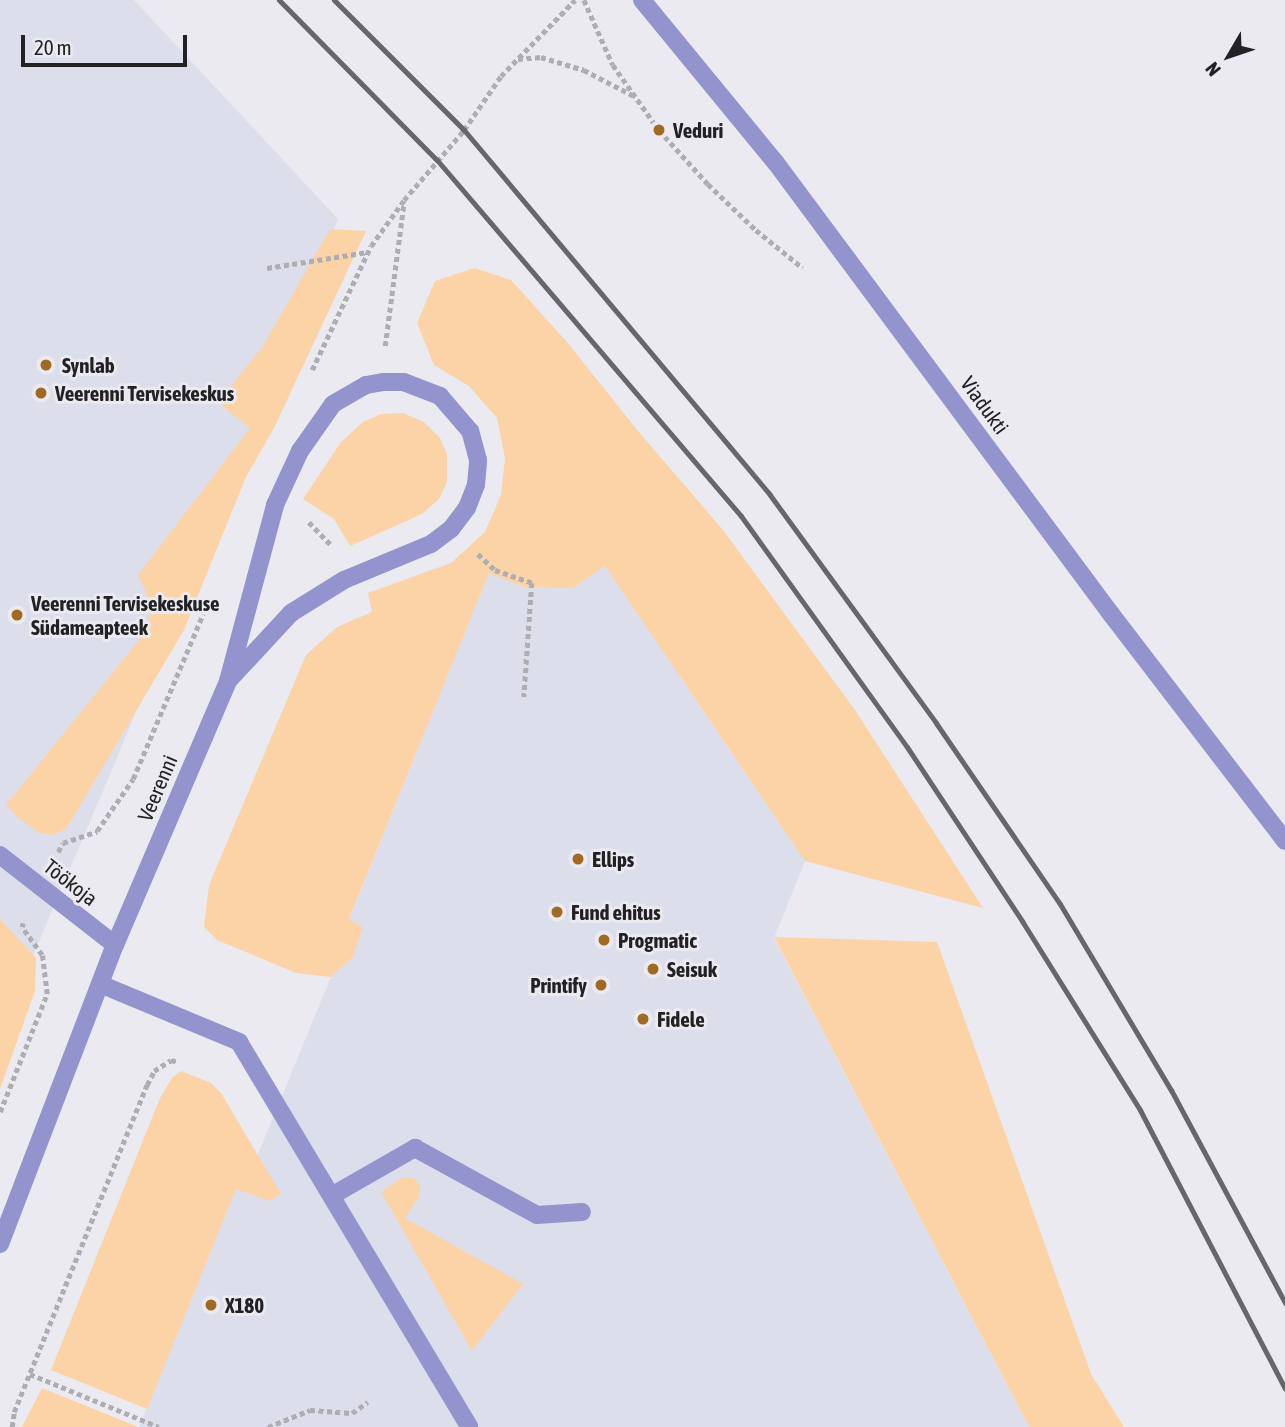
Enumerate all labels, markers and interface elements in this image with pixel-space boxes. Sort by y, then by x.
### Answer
scale bar [24,21,191,65]
north arrow [1194,21,1264,91]
text: 20 m [34,35,72,59]
text: N [1201,58,1225,80]
place label: Veduri [673,117,723,143]
marker: Veduri [651,122,667,138]
place label: Synlab [62,352,115,378]
marker: Synlab [36,355,56,375]
street label: Viadukti [956,371,1014,439]
place label: Veerenni Tervisekeskus [55,380,234,406]
marker: Veerenni Tervisekeskus [33,385,49,401]
place label: Veerenni Tervisekeskuse Südameapteek [31,590,220,640]
marker: Veerenni Tervisekeskuse Südameapteek [9,607,25,623]
street label: Veerenni [132,751,182,825]
place label: Ellips [592,846,634,872]
marker: Ellips [570,851,586,867]
street label: Töökoja [39,853,103,911]
place label: Fund ehitus [571,899,661,925]
marker: Fund ehitus [549,904,565,920]
place label: Progmatic [618,927,697,953]
marker: Progmatic [596,932,612,948]
place label: Seisuk [667,956,717,982]
marker: Seisuk [645,961,661,977]
place label: Printify [530,972,587,998]
marker: Printify [593,977,609,993]
place label: Fidele [657,1006,705,1032]
marker: Fidele [635,1011,651,1027]
place label: X180 [225,1292,264,1318]
marker: X180 [203,1297,219,1313]

